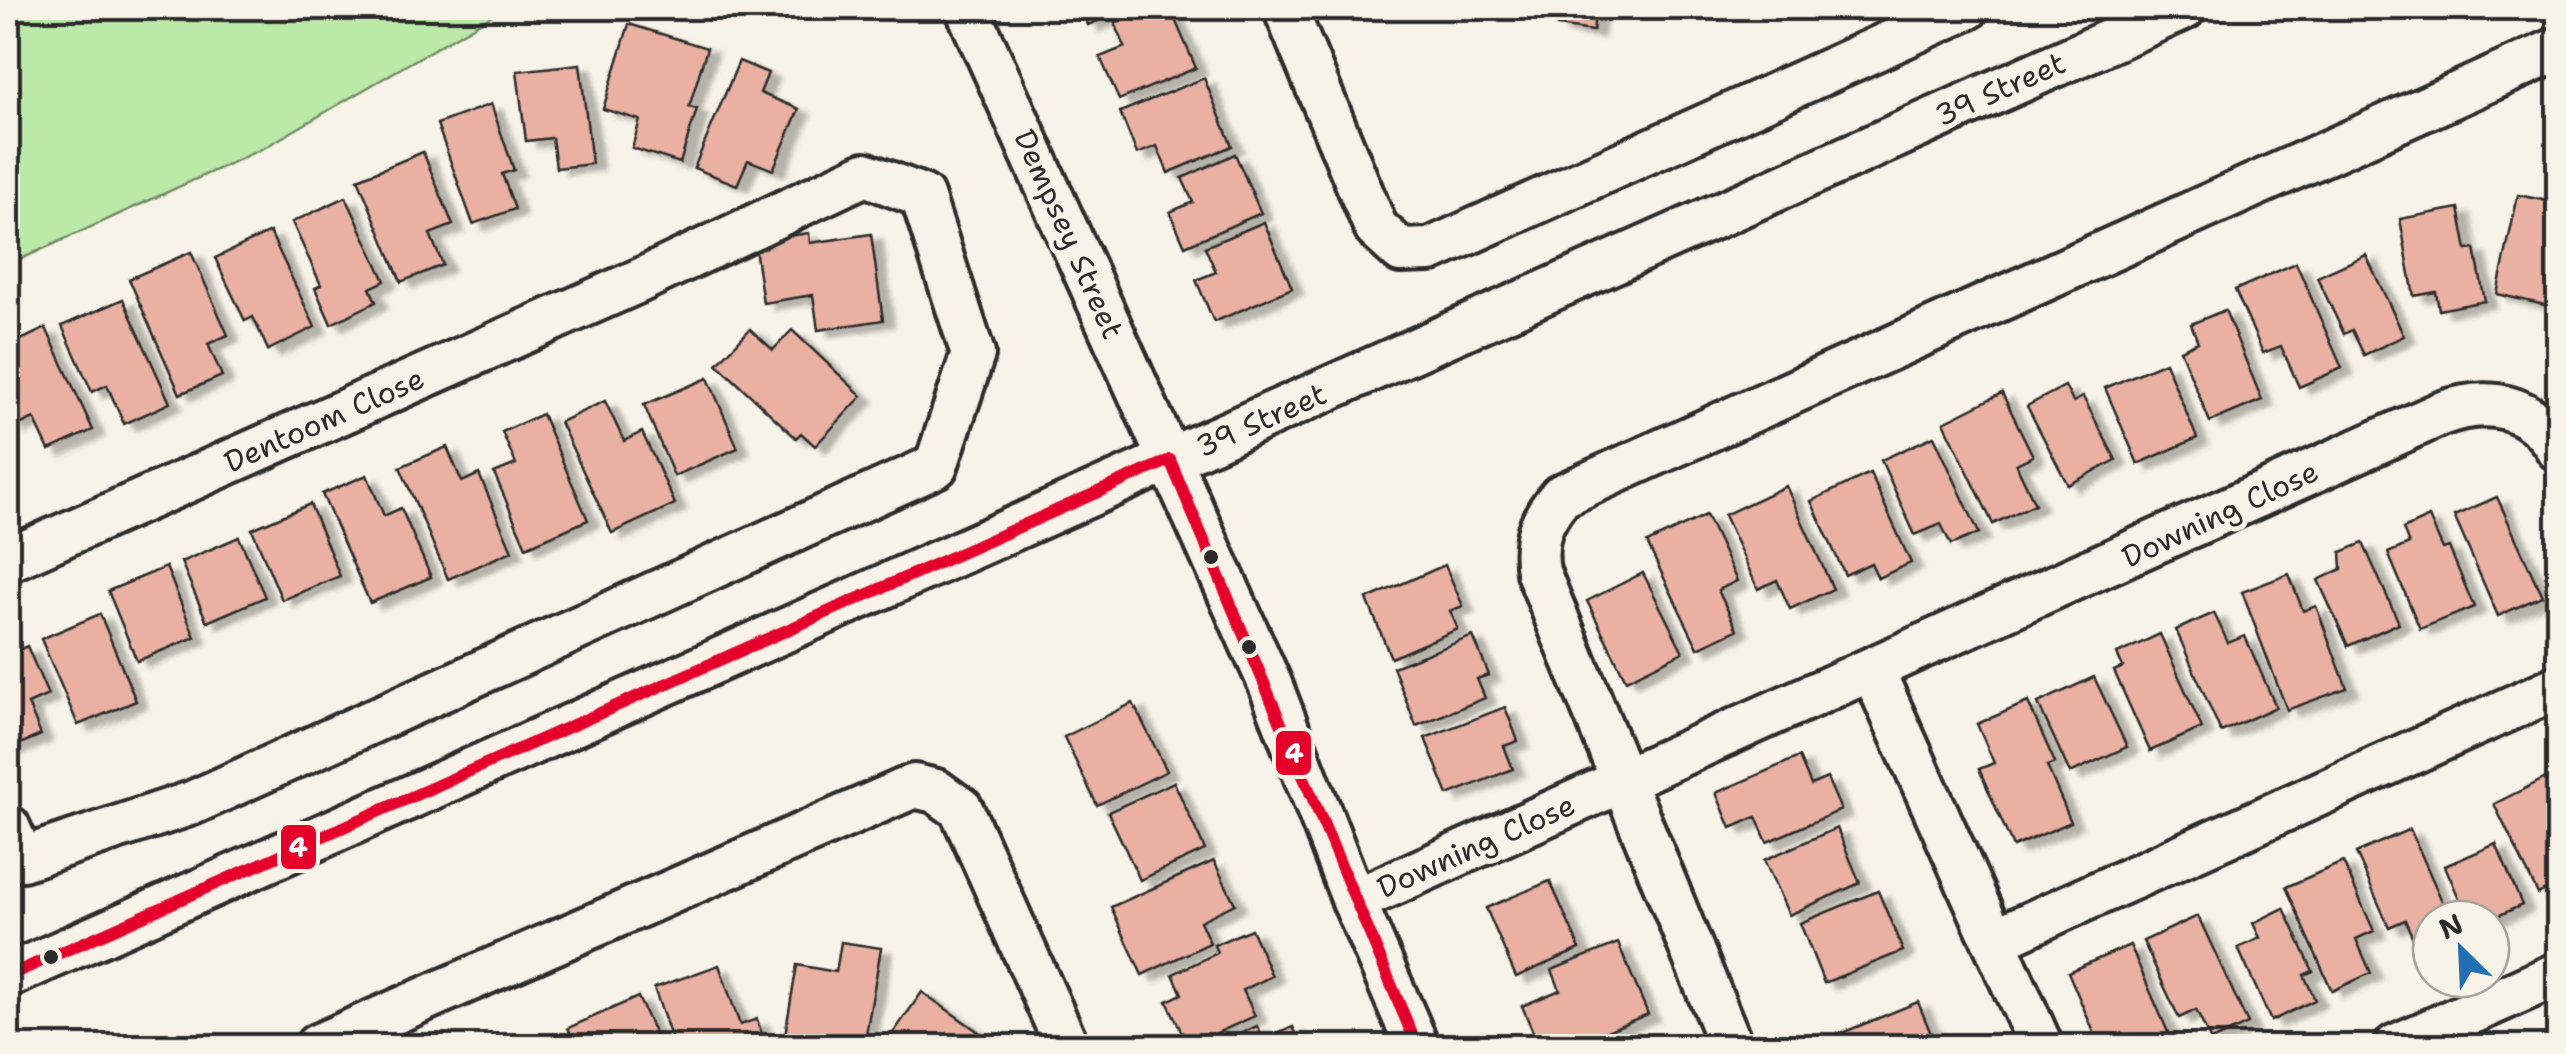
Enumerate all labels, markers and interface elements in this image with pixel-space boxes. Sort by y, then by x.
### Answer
street label: 39 Street [1928,42,2072,136]
street label: Dempsey Street [1004,123,1134,345]
street label: Dentoom Close [218,358,430,482]
street label: 39 Street [1189,373,1333,467]
street label: Downing Close [2115,451,2325,577]
unlabelled marker [1201,547,1221,567]
unlabelled marker [1239,637,1259,657]
line badge: 4 [1274,729,1313,777]
text: 4 [1284,734,1304,772]
street label: Downing Close [1371,784,1581,908]
line badge: 4 [279,823,318,871]
text: 4 [288,828,308,866]
north arrow [2411,899,2511,999]
text: N [2433,904,2469,948]
unlabelled marker [41,947,61,967]

